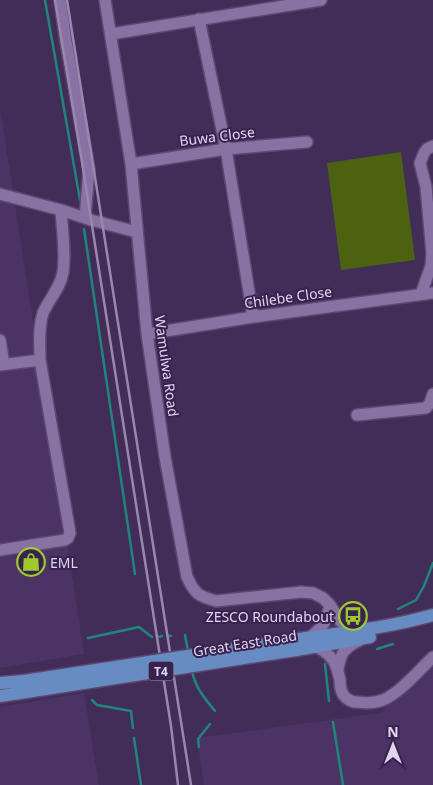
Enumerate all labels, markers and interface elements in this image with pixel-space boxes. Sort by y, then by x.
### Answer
street label: Buwa Close [178,122,256,150]
street label: Chilebe Close [243,281,333,313]
street label: Wamulwa Road [150,314,184,418]
shop icon: EML [16,547,46,577]
place label: EML [50,553,78,572]
bus stop icon: ZESCO Roundabout [338,601,368,631]
place label: ZESCO Roundabout [206,607,334,626]
street label: Great East Road [192,625,298,661]
road number: T4 [148,661,174,680]
north arrow [368,720,418,770]
text: N [387,722,399,741]

